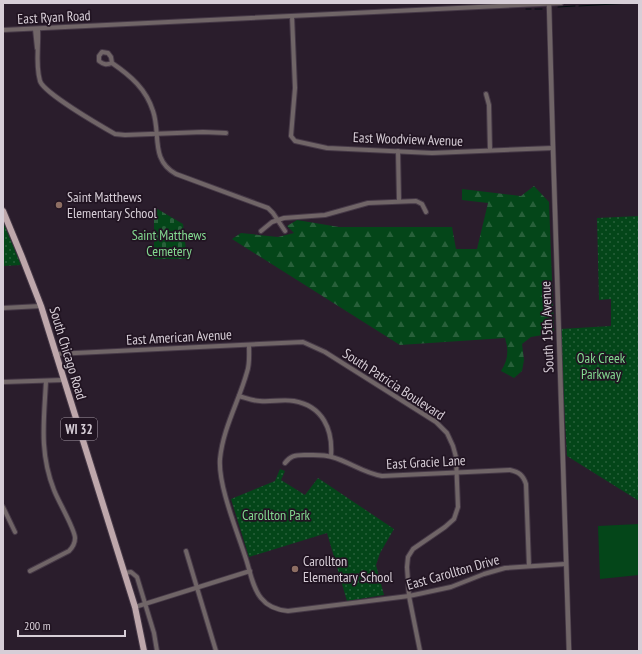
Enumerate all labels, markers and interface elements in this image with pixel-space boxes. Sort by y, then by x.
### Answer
street label: East Ryan Road [17,6,91,28]
street label: East Woodview Avenue [353,128,464,150]
place label: Saint Matthews Elementary School [67,188,157,222]
marker: Saint Matthews Elementary School [54,200,64,210]
park label: Saint Matthews Cemetery [132,226,207,260]
street label: South 15th Avenue [536,281,558,373]
street label: South Chicago Road [45,304,91,402]
street label: East American Avenue [126,325,233,349]
street label: South Patricia Boulevard [339,344,449,424]
park label: Oak Creek Parkway [577,349,626,383]
road number: WI 32 [61,418,97,440]
street label: East Gracie Lane [386,451,466,473]
park label: Carollton Park [242,506,311,524]
street label: East Carollton Drive [405,550,502,594]
place label: Carollton Elementary School [303,552,393,586]
marker: Carollton Elementary School [290,564,300,574]
scale bar [18,612,125,638]
text: 200 m [24,618,51,633]

